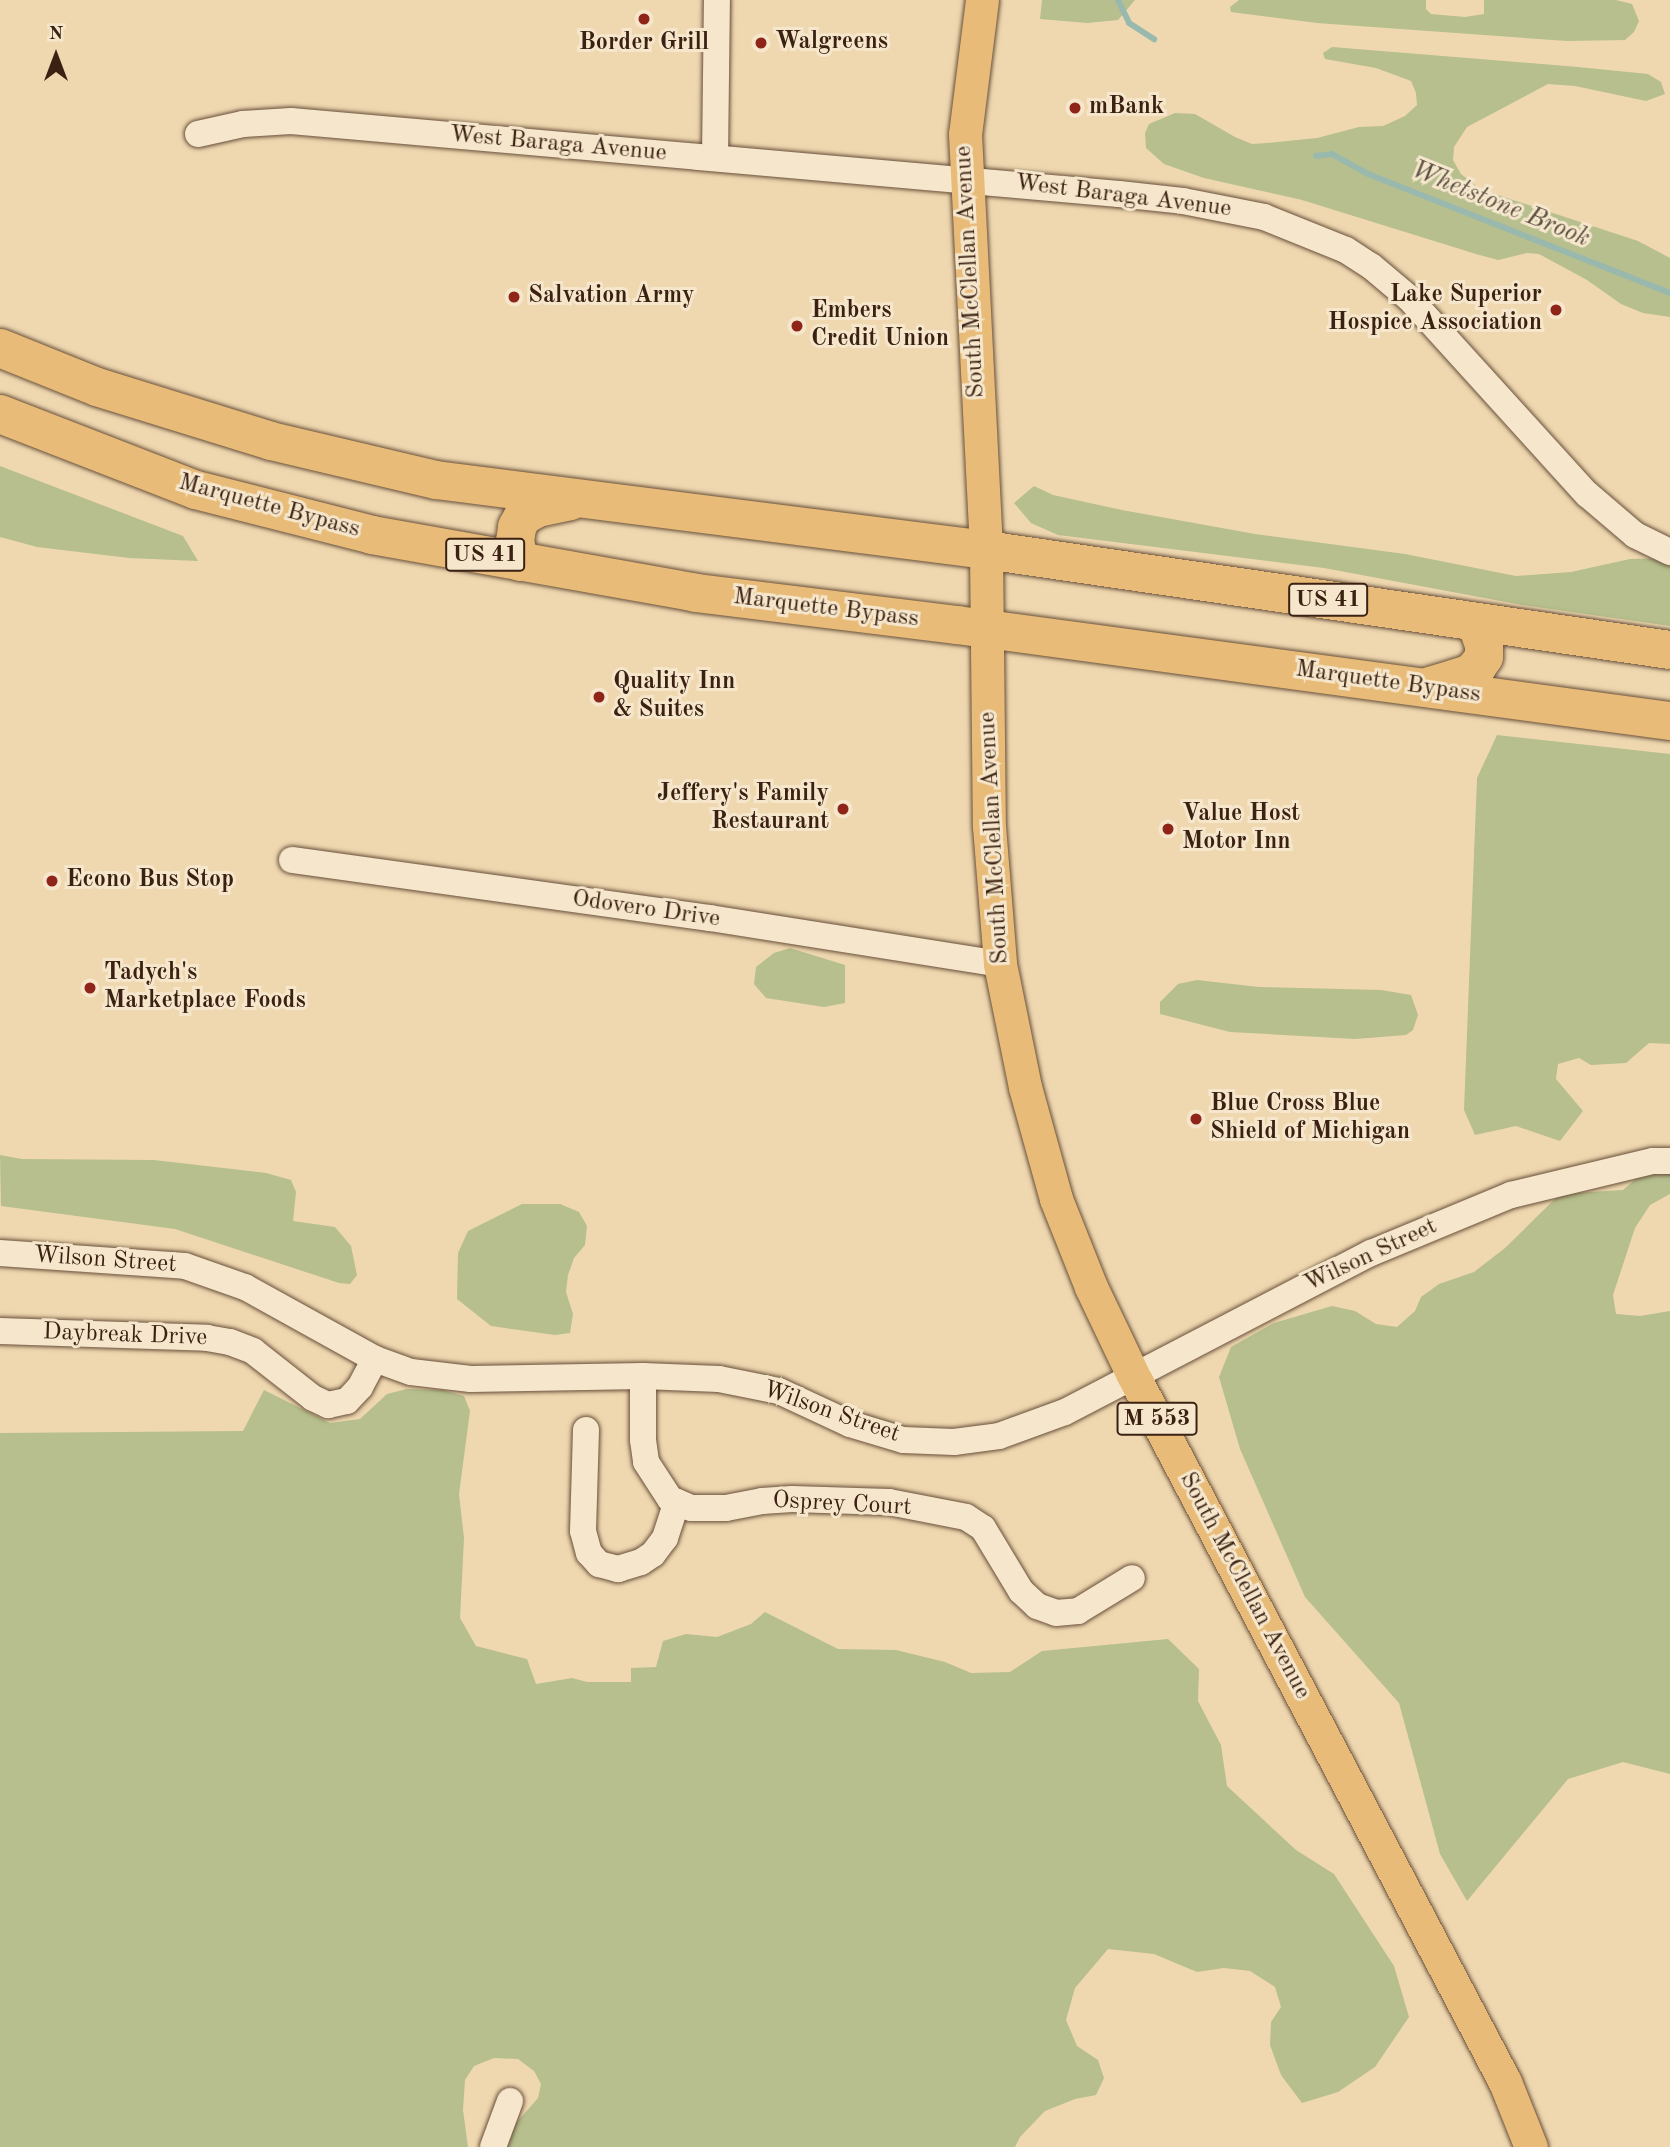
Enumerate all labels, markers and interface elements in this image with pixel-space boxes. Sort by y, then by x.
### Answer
marker: Border Grill [636,11,652,27]
north arrow [21,21,91,91]
text: N [49,25,63,44]
place label: Walgreens [775,29,888,57]
place label: Border Grill [579,30,709,58]
marker: Walgreens [753,35,769,51]
place label: mBank [1089,94,1164,122]
marker: mBank [1067,100,1083,116]
street label: West Baraga Avenue [448,121,668,169]
street label: South McClellan Avenue [950,145,992,399]
water label: Whetstone Brook [1406,155,1594,255]
street label: West Baraga Avenue [1013,169,1233,225]
place label: Lake Superior Hospice Association [1328,282,1542,338]
place label: Salvation Army [528,283,695,311]
marker: Salvation Army [506,289,522,305]
place label: Embers Credit Union [811,298,949,354]
marker: Lake Superior Hospice Association [1548,302,1564,318]
marker: Embers Credit Union [789,318,805,334]
street label: Marquette Bypass [175,469,363,545]
road number: US 41 [445,536,525,575]
road number: US 41 [1288,580,1368,620]
street label: Marquette Bypass [732,583,920,635]
street label: Marquette Bypass [1294,656,1482,710]
place label: Quality Inn & Suites [613,669,735,725]
marker: Quality Inn & Suites [591,689,607,705]
street label: South McClellan Avenue [974,711,1016,965]
place label: Jeffery's Family Restaurant [657,781,829,837]
marker: Jeffery's Family Restaurant [835,801,851,817]
place label: Value Host Motor Inn [1182,801,1300,857]
marker: Value Host Motor Inn [1160,821,1176,837]
place label: Econo Bus Stop [66,867,234,895]
marker: Econo Bus Stop [44,873,60,889]
street label: Odovero Drive [570,885,722,935]
place label: Tadych's Marketplace Foods [104,960,306,1016]
marker: Tadych's Marketplace Foods [82,980,98,996]
place label: Blue Cross Blue Shield of Michigan [1210,1091,1410,1147]
marker: Blue Cross Blue Shield of Michigan [1188,1111,1204,1127]
street label: Wilson Street [1300,1213,1442,1299]
street label: Wilson Street [33,1242,177,1280]
street label: Daybreak Drive [42,1319,208,1353]
street label: Wilson Street [759,1376,903,1450]
road number: M 553 [1115,1400,1199,1438]
street label: South McClellan Avenue [1172,1468,1316,1704]
street label: Osprey Court [772,1487,912,1523]

